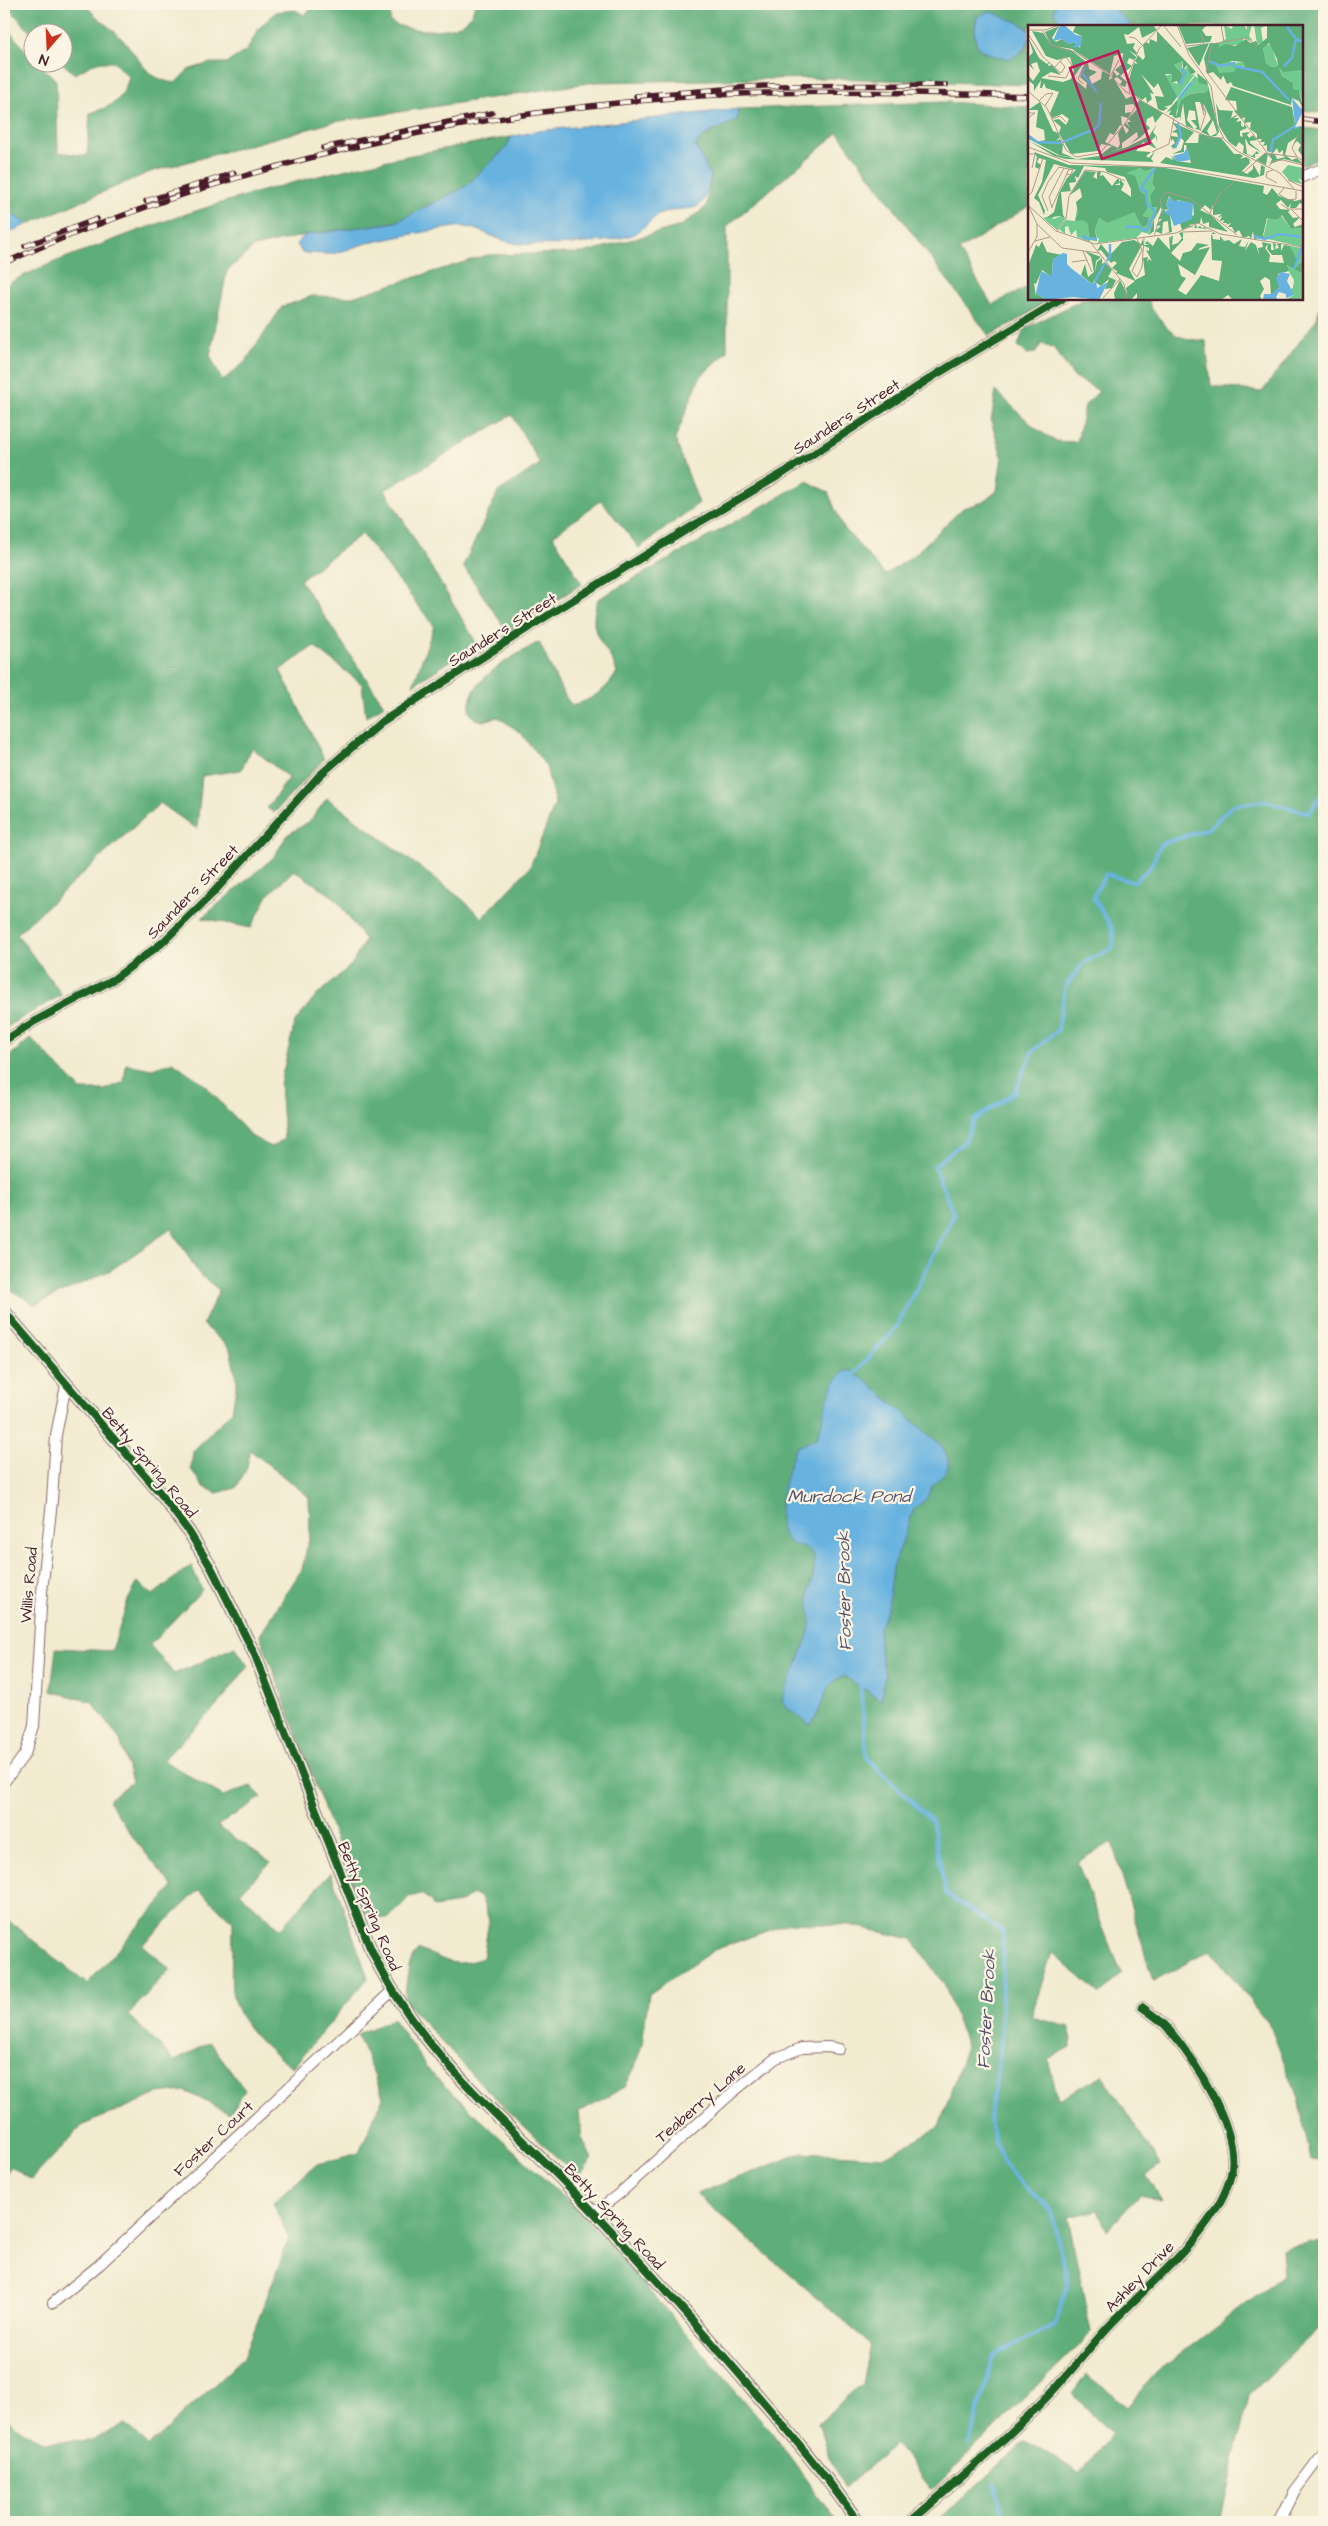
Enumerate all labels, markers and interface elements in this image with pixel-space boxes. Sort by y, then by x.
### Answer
north arrow [22,22,72,72]
inset map [1028,25,1303,300]
text: N [36,48,52,70]
street label: Saunders Street [789,374,905,460]
street label: Saunders Street [444,587,561,672]
street label: Saunders Street [142,839,244,944]
street label: Betty Spring Road [96,1403,202,1523]
water label: Murdock Pond [788,1484,914,1509]
water label: Foster Brook [831,1530,858,1651]
street label: Willis Road [15,1546,43,1624]
street label: Betty Spring Road [331,1839,406,1975]
water label: Foster Brook [971,1948,1002,2070]
street label: Teaberry Lane [651,2057,751,2149]
street label: Foster Court [169,2095,259,2182]
street label: Betty Spring Road [558,2159,669,2275]
street label: Ashley Drive [1100,2236,1180,2318]

